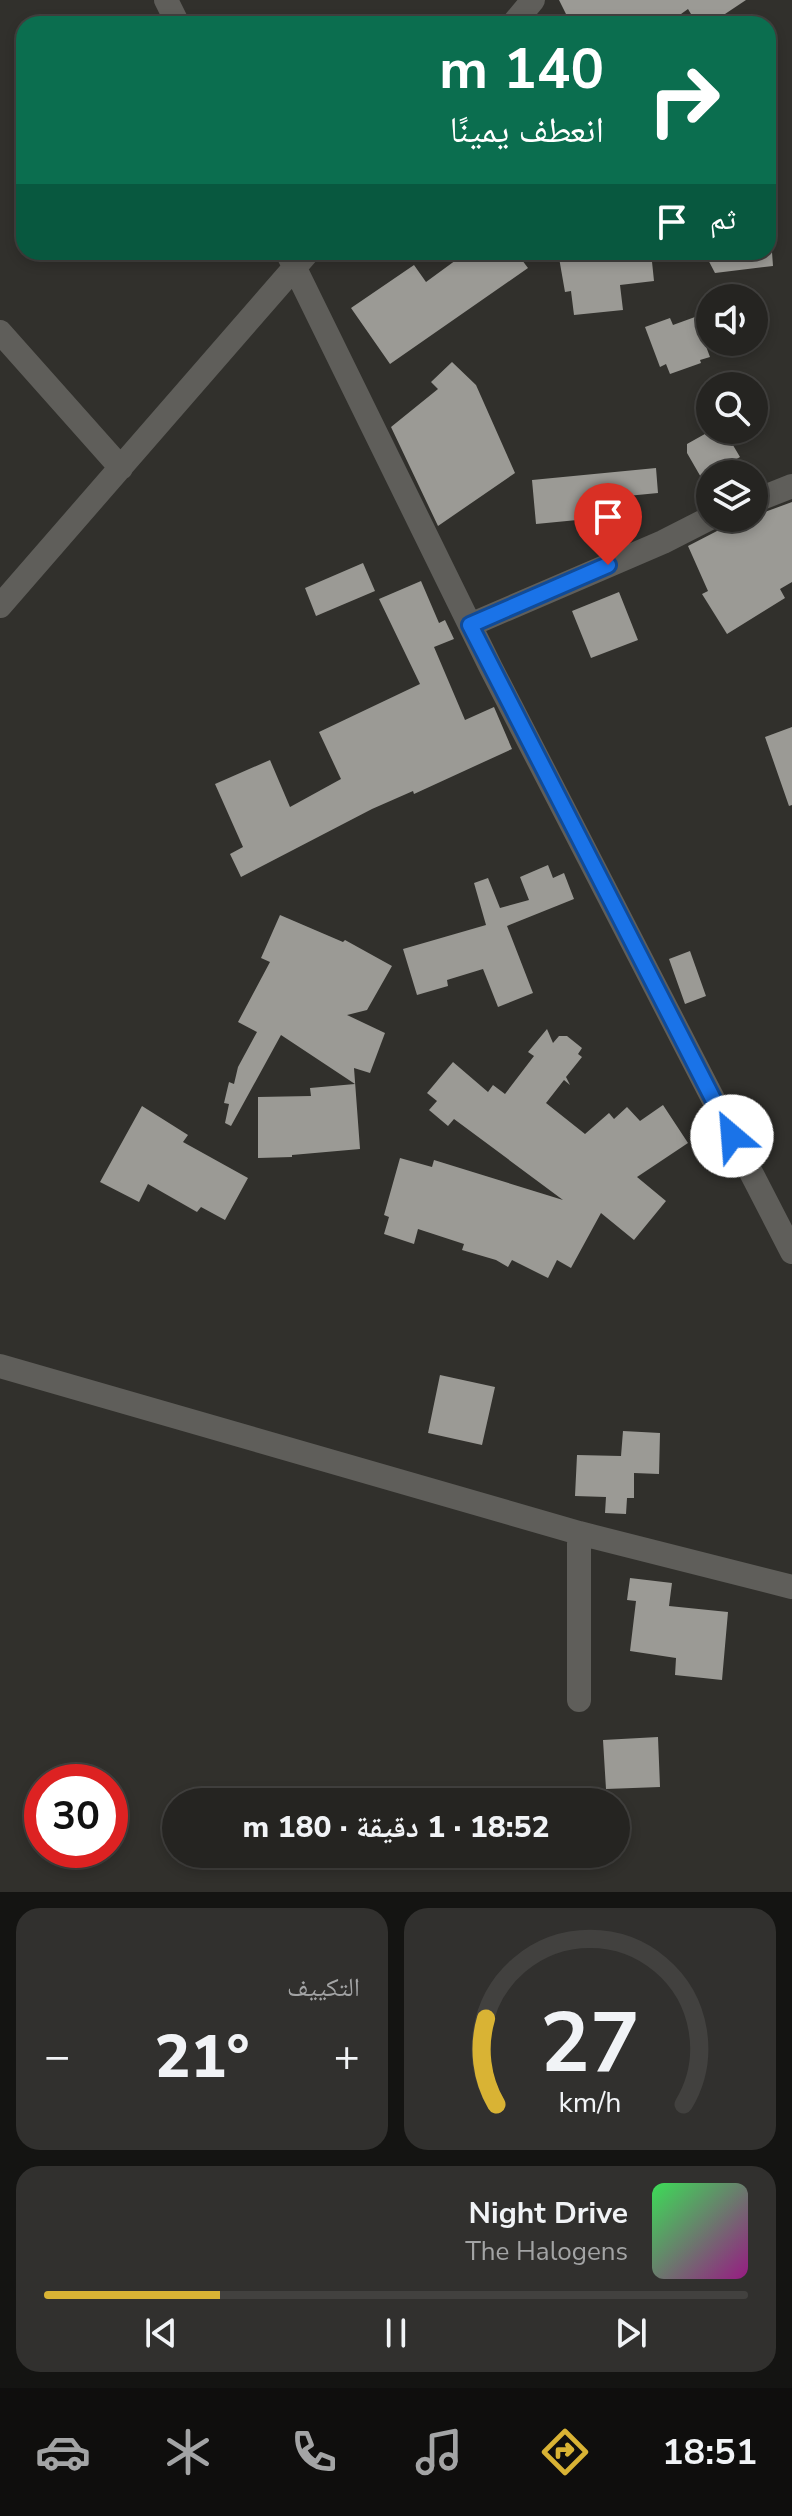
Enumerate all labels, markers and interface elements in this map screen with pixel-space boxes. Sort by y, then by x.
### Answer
text: 140 m [439,31,604,108]
icon: right [632,48,736,152]
text: انعطف يمينًا [450,106,604,155]
text: ثم [710,199,736,240]
icon: arrive [650,200,694,244]
map controls [696,284,768,532]
button: sound [696,284,768,356]
button: search [696,372,768,444]
button: layers [696,460,768,532]
pin [574,483,642,565]
icon: arrive [586,495,630,539]
position arrow [690,1094,774,1178]
speed limit sign: 30 [24,1764,128,1868]
text: 18:52 · 1 دقيقة · 180 m [242,1807,550,1848]
text: التكييف [287,1970,360,2005]
text: 27 [540,1987,640,2100]
text: 21° [154,2016,250,2098]
text: − [44,2027,70,2087]
text: + [334,2027,360,2087]
text: km/h [559,2083,621,2122]
text: Night Drive [469,2193,628,2234]
text: The Halogens [465,2234,628,2269]
icon: previous [139,2311,183,2355]
icon: pause [374,2311,418,2355]
icon: next [609,2311,653,2355]
icon: car [35,2424,91,2480]
icon: climate [160,2424,216,2480]
icon: phone [286,2424,342,2480]
icon: music [411,2424,467,2480]
icon: directions [537,2424,593,2480]
text: 18:51 [662,2428,757,2477]

